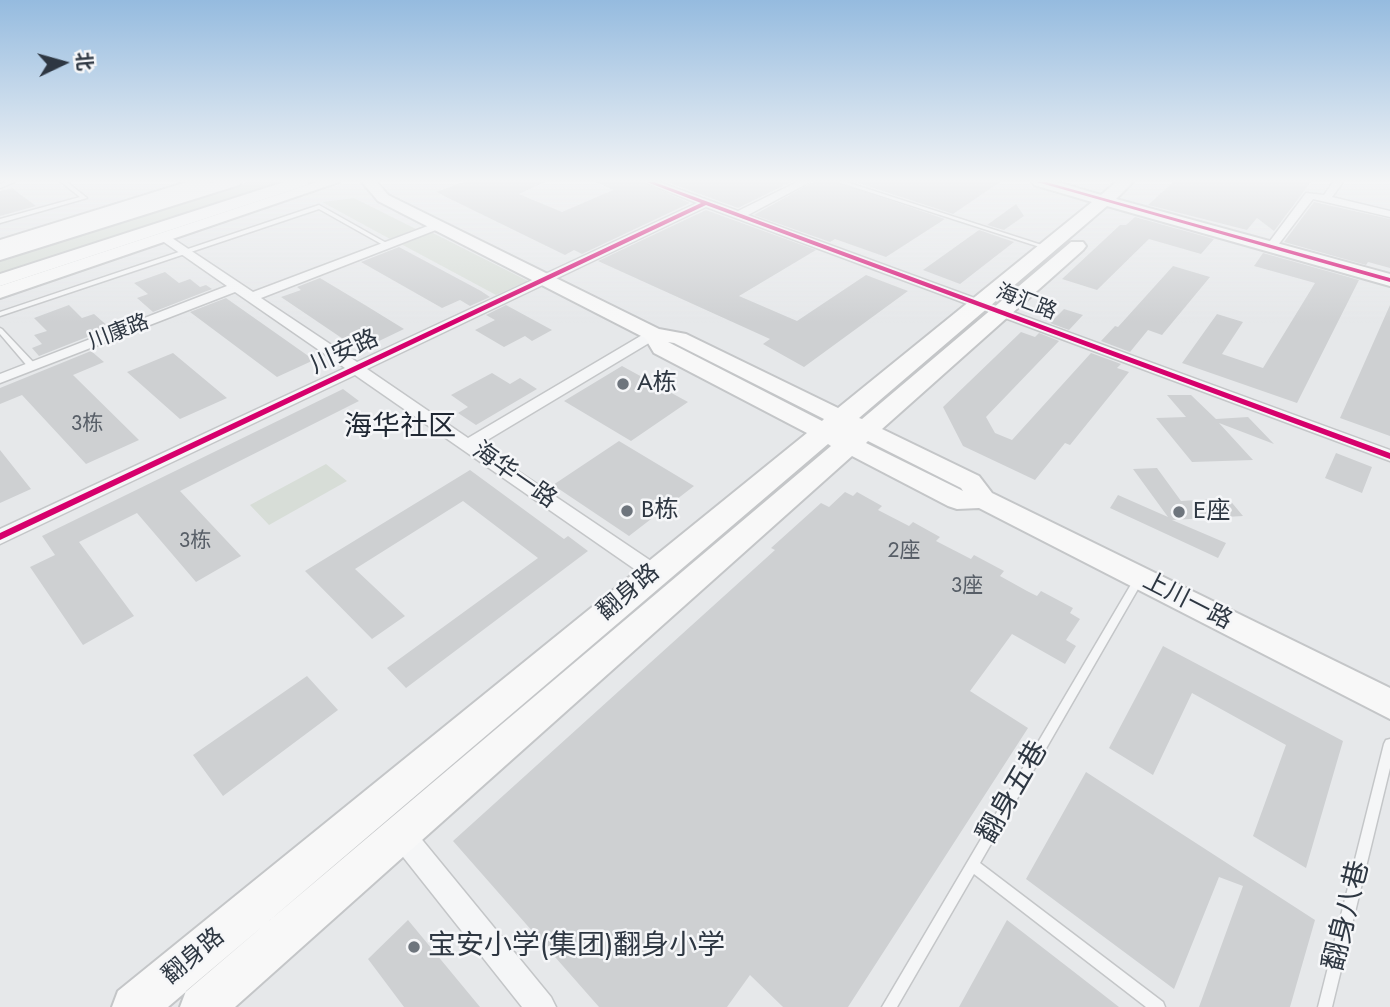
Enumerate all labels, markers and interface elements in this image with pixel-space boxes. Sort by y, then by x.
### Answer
north arrow [28,28,98,98]
text: 北 [70,50,99,72]
street label: 海汇路 [992,280,1060,326]
street label: 川康路 [85,310,153,356]
street label: 川安路 [306,325,384,381]
place label: A栋 [637,370,677,398]
marker: A栋 [615,376,631,392]
district label: 海华社区 [344,411,456,445]
house number: 3栋 [71,412,103,438]
street label: 海华一路 [466,437,562,515]
place label: B栋 [641,497,678,525]
place label: E座 [1193,498,1230,526]
marker: B栋 [619,503,635,519]
marker: E座 [1171,504,1187,520]
house number: 3栋 [179,529,211,555]
house number: 2座 [888,539,920,565]
street label: 翻身路 [592,559,666,627]
street label: 上川一路 [1138,567,1236,637]
house number: 3座 [951,574,983,600]
street label: 翻身五巷 [971,736,1057,850]
street label: 翻身八巷 [1318,858,1378,974]
street label: 翻身路 [157,923,231,991]
place label: 宝安小学(集团)翻身小学 [428,930,725,964]
marker: 宝安小学(集团)翻身小学 [406,939,422,955]

